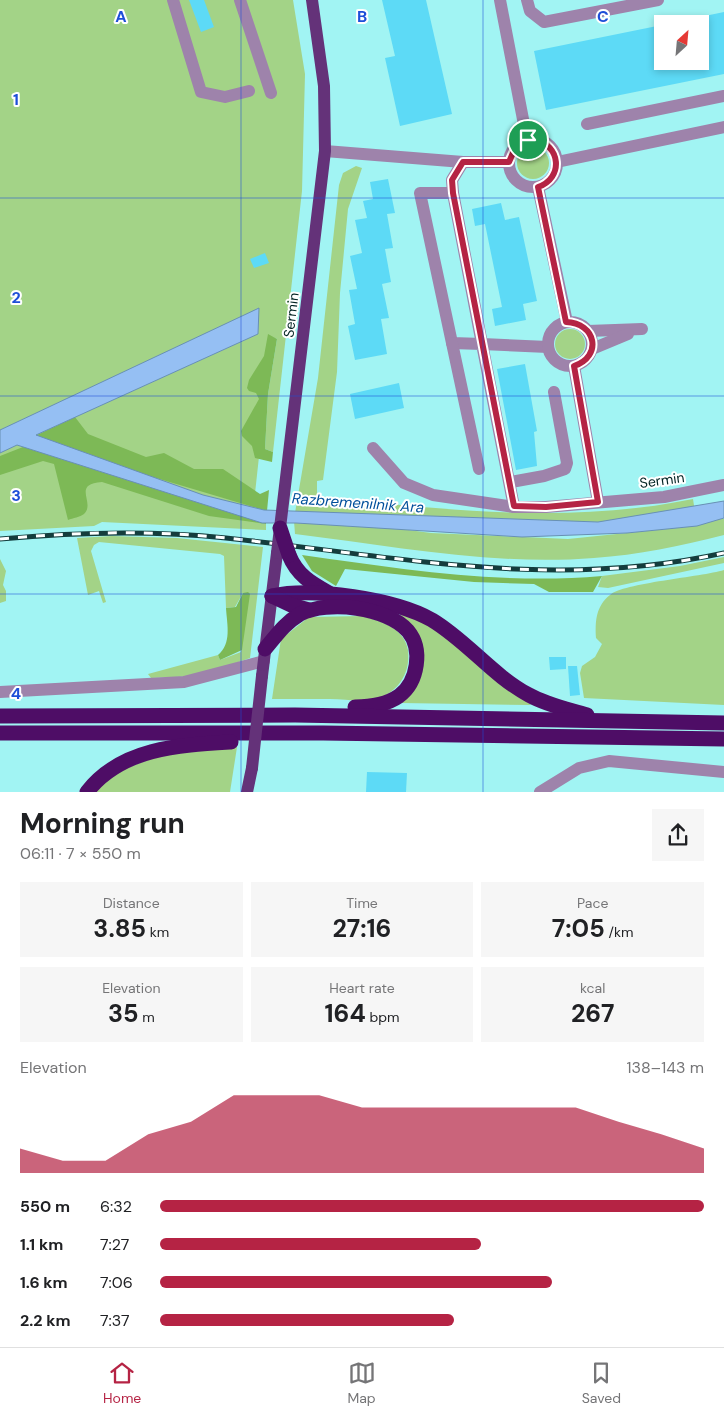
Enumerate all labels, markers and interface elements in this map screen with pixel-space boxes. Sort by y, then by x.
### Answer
text: A [115,6,127,27]
text: B [357,6,367,27]
text: C [597,6,609,27]
north arrow [654,15,709,70]
map controls [654,15,709,70]
text: 1 [13,89,19,110]
pin [507,119,549,161]
icon: arrive [514,126,542,154]
text: 2 [11,287,21,308]
street label: Sermin [279,292,303,338]
street label: Sermin [638,468,686,492]
text: 3 [11,485,21,506]
water label: Razbremenilnik Ara [291,488,425,518]
text: 4 [11,683,21,704]
text: Morning run [20,805,185,842]
button: share [652,809,704,861]
text: 06:11 · 7 × 550 m [20,843,141,864]
text: Distance [103,894,160,912]
text: Time [346,894,378,912]
text: Pace [577,894,608,912]
text: 3.85 [93,912,146,945]
text: 27:16 [333,912,391,945]
text: 7:05 [552,912,605,945]
text: km [146,923,169,941]
text: /km [605,923,634,941]
text: Elevation [102,979,161,997]
text: Heart rate [329,979,395,997]
text: kcal [580,979,605,997]
text: 35 [108,997,139,1030]
text: 164 [325,997,366,1030]
text: 267 [571,997,614,1030]
text: m [139,1008,155,1026]
text: bpm [366,1008,399,1026]
text: Elevation [20,1057,87,1078]
text: 138–143 m [626,1057,704,1078]
text: 550 m [20,1196,70,1217]
text: 6:32 [100,1196,132,1217]
text: 1.1 km [20,1234,63,1255]
text: 7:27 [100,1234,129,1255]
text: 1.6 km [20,1272,68,1293]
text: 7:06 [100,1272,133,1293]
text: 2.2 km [20,1310,71,1331]
text: 7:37 [100,1310,130,1331]
tab: Home [103,1359,141,1407]
tab: Map [347,1359,376,1407]
tab: Saved [582,1359,621,1407]

